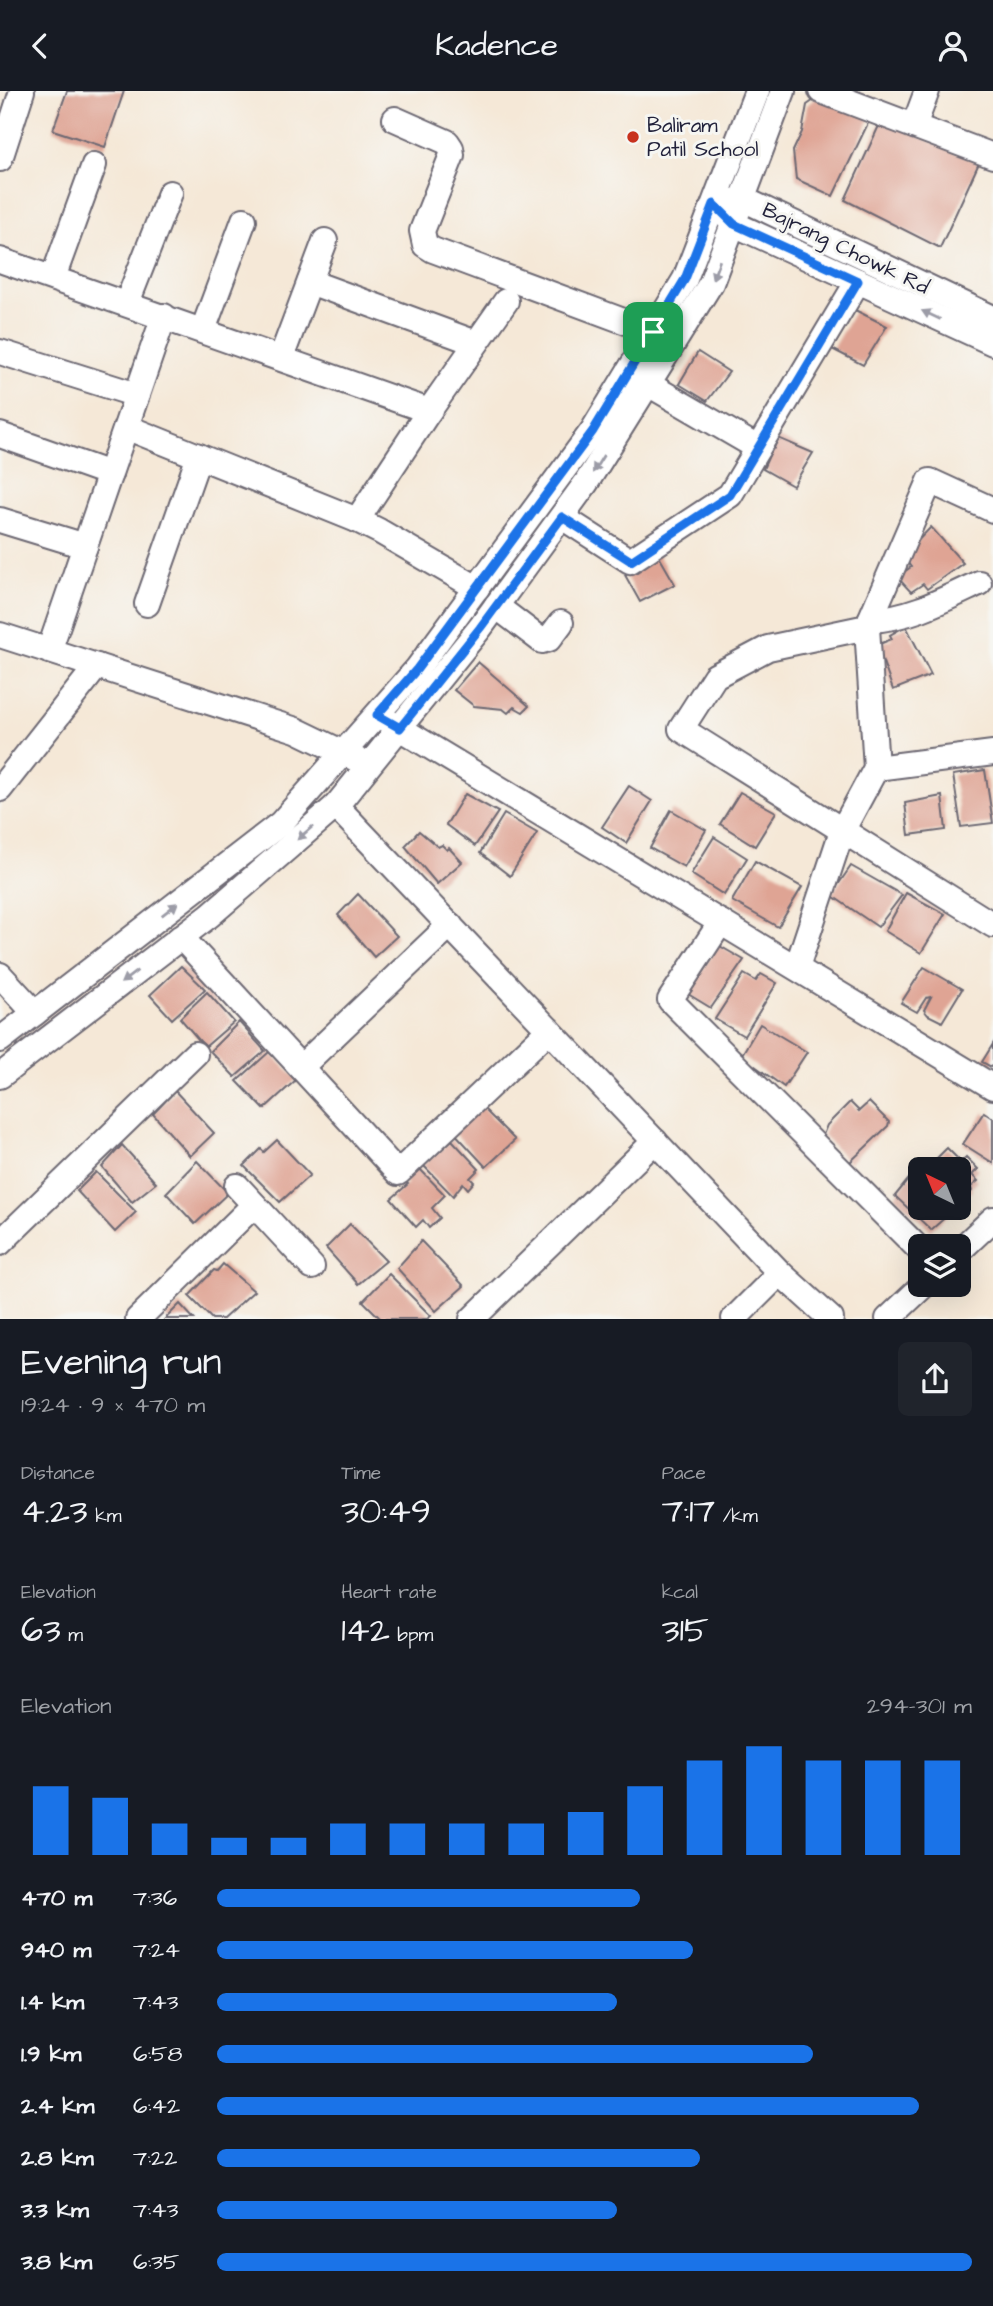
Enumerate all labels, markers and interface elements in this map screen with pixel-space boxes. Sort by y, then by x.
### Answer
text: Kadence [435,23,558,68]
icon: back [21,27,59,65]
icon: person [934,27,972,65]
place label: Baliram Patil School [647,111,759,164]
marker: Baliram Patil School [625,129,641,145]
street label: Bajrang Chowk Rd [757,195,934,303]
one-way arrow [711,259,722,280]
pin [623,302,683,362]
one-way arrow [921,309,941,321]
icon: arrive [634,313,672,351]
one-way arrow [591,454,604,473]
one-way arrow [296,825,314,841]
one-way arrow [161,901,179,916]
one-way arrow [120,970,138,984]
north arrow [908,1157,971,1220]
map controls [908,1157,971,1297]
button: layers [908,1234,971,1297]
text: Evening run [21,1337,222,1389]
button: share [898,1342,972,1416]
text: 19:24 · 9 × 470 m [21,1389,205,1421]
text: Distance [21,1460,95,1487]
text: Time [341,1460,381,1487]
text: Pace [662,1460,706,1487]
text: 4.23 [21,1487,88,1536]
text: 30:49 [341,1487,431,1536]
text: 7:17 [662,1487,715,1536]
text: km [88,1503,122,1530]
text: /km [715,1503,758,1530]
text: Elevation [21,1579,96,1606]
text: Heart rate [341,1579,437,1606]
text: kcal [662,1579,698,1606]
text: 63 [21,1606,61,1655]
text: 142 [341,1606,390,1655]
text: 315 [662,1606,709,1655]
text: m [61,1622,83,1649]
text: bpm [390,1622,433,1649]
text: Elevation [21,1690,112,1722]
text: 294–301 m [867,1690,972,1722]
text: 470 m [21,1882,92,1914]
text: 7:36 [133,1882,177,1914]
text: 940 m [21,1934,91,1966]
text: 7:24 [133,1934,180,1966]
text: 1.4 km [21,1986,84,2018]
text: 7:43 [133,1986,178,2018]
text: 1.9 km [21,2038,82,2070]
text: 6:58 [133,2038,182,2070]
text: 2.4 km [21,2090,94,2122]
text: 6:42 [133,2090,180,2122]
text: 2.8 km [21,2142,94,2174]
text: 7:22 [133,2142,177,2174]
text: 3.3 km [21,2194,89,2226]
text: 7:43 [133,2194,178,2226]
text: 3.8 km [21,2246,92,2278]
text: 6:35 [133,2246,179,2278]

